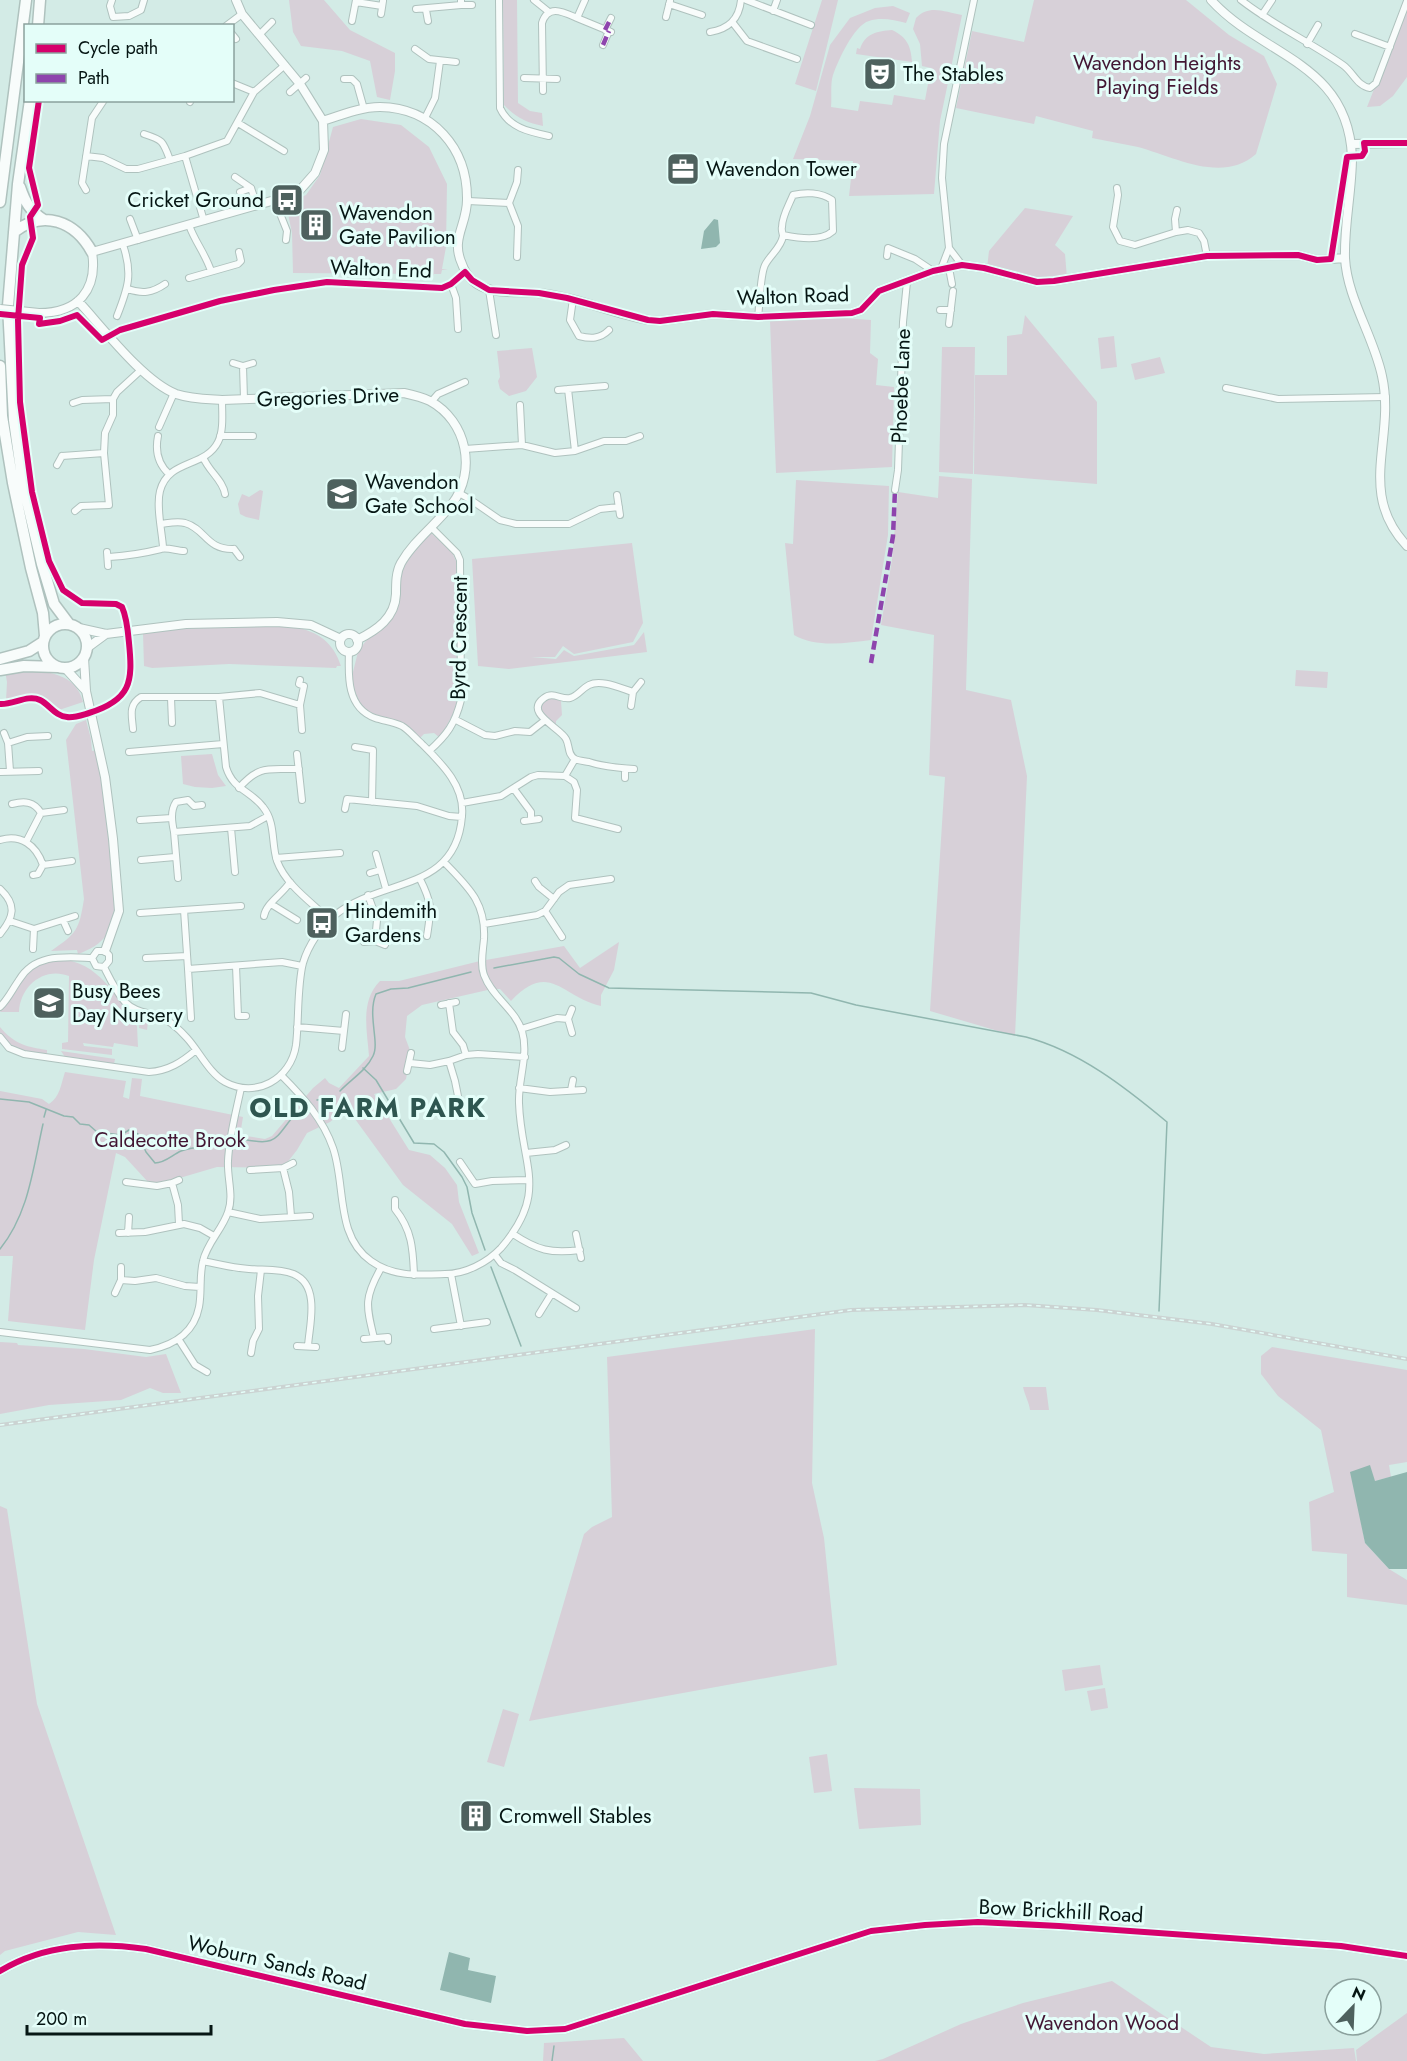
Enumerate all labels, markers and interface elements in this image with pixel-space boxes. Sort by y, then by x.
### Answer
legend [24,24,234,102]
text: Cycle path [78,35,158,61]
park label: Wavendon Heights Playing Fields [1073,48,1241,102]
theatre icon: The Stables [862,56,898,92]
place label: The Stables [903,59,1004,89]
text: Path [78,65,110,91]
office icon: Wavendon Tower [665,151,701,187]
place label: Wavendon Tower [706,154,858,184]
bus stop icon: Cricket Ground [269,182,305,218]
place label: Cricket Ground [127,185,264,215]
place label: Wavendon Gate Pavilion [339,198,456,252]
building icon: Wavendon Gate Pavilion [298,207,334,243]
street label: Walton End [330,252,432,286]
street label: Walton Road [736,279,850,313]
street label: Phoebe Lane [884,328,918,444]
street label: Gregories Drive [256,380,400,414]
place label: Wavendon Gate School [365,467,474,521]
school or university icon: Wavendon Gate School [324,476,360,512]
street label: Byrd Crescent [443,576,475,700]
place label: Hindemith Gardens [345,896,437,950]
bus stop icon: Hindemith Gardens [304,905,340,941]
place label: Busy Bees Day Nursery [72,976,183,1030]
school or university icon: Busy Bees Day Nursery [31,985,67,1021]
district label: OLD FARM PARK [249,1088,487,1127]
park label: Caldecotte Brook [94,1125,247,1155]
building icon: Cromwell Stables [458,1798,494,1834]
place label: Cromwell Stables [499,1801,651,1831]
street label: Bow Brickhill Road [978,1892,1144,1930]
street label: Woburn Sands Road [185,1928,369,1998]
north arrow [1323,1977,1383,2037]
text: N [1348,1981,1369,2007]
scale bar [27,1998,212,2036]
text: 200 m [36,2006,87,2032]
park label: Wavendon Wood [1025,2008,1179,2038]

